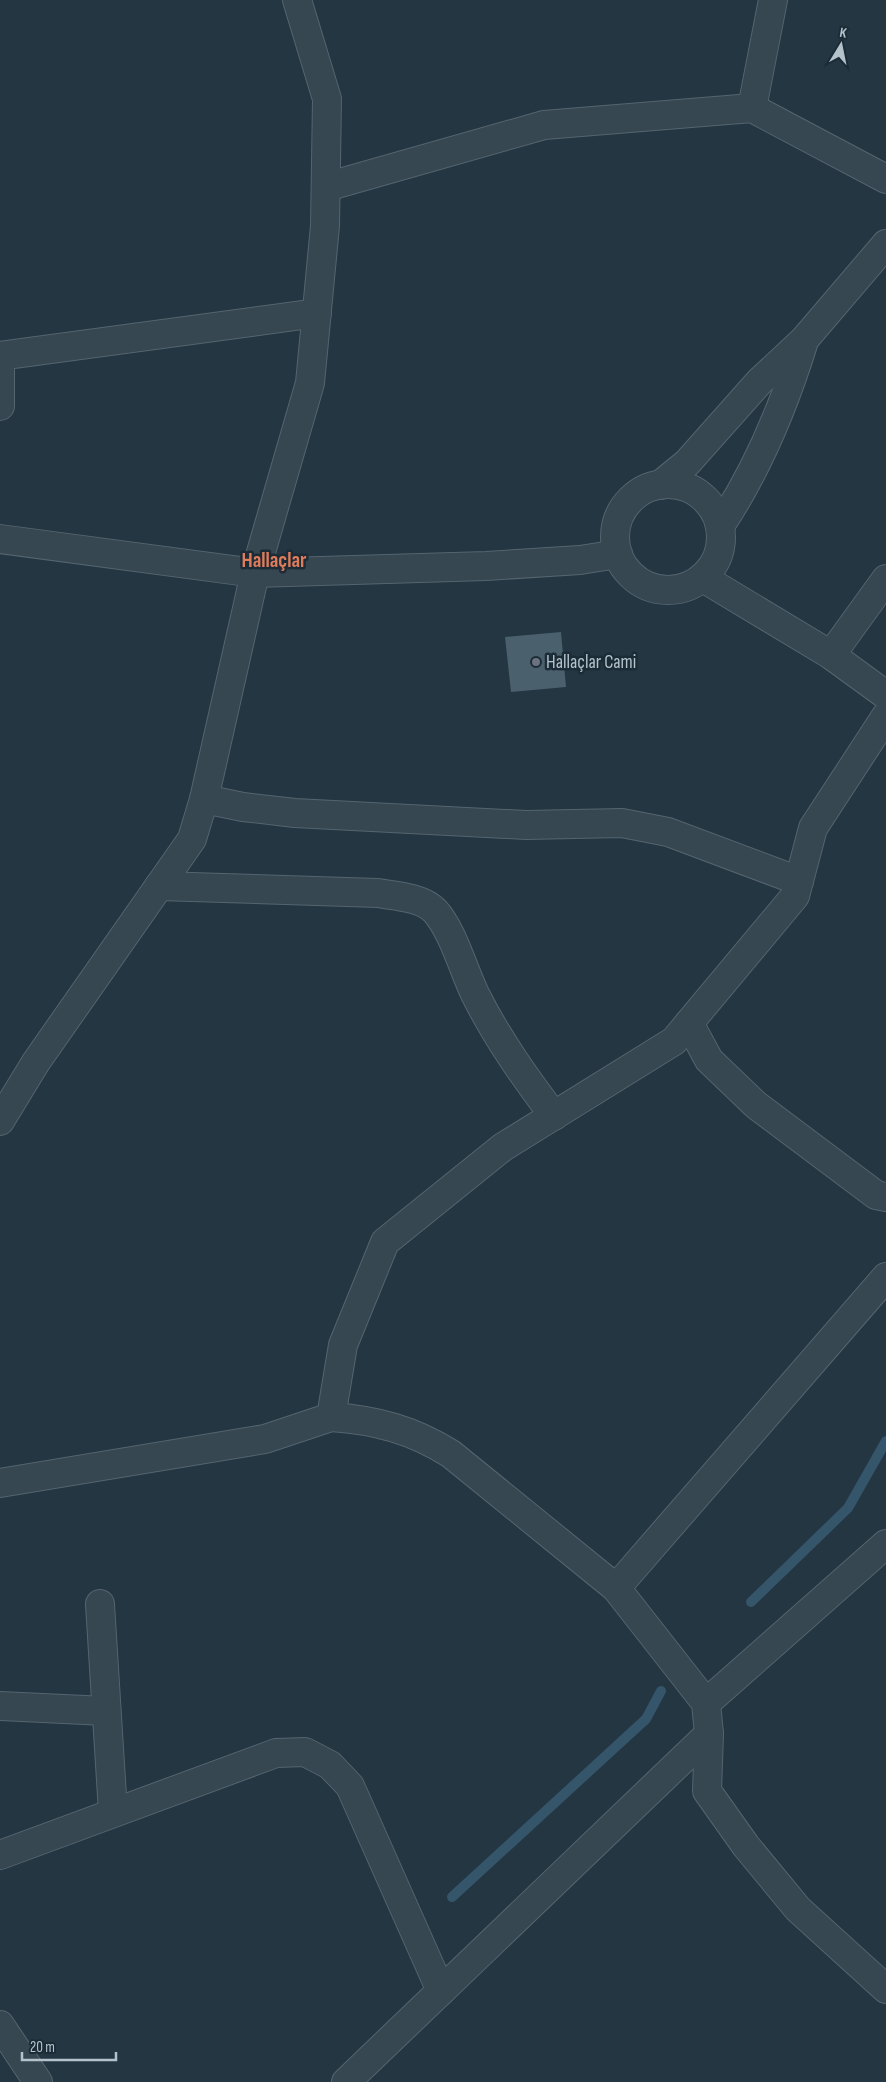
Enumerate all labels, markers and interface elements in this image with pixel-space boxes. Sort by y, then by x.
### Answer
north arrow [816,20,866,70]
text: K [838,24,848,42]
district label: Hallaçlar [241,548,307,573]
place label: Hallaçlar Cami [546,651,636,674]
marker: Hallaçlar Cami [530,656,542,668]
scale bar [22,2030,116,2062]
text: 20 m [30,2038,55,2057]

